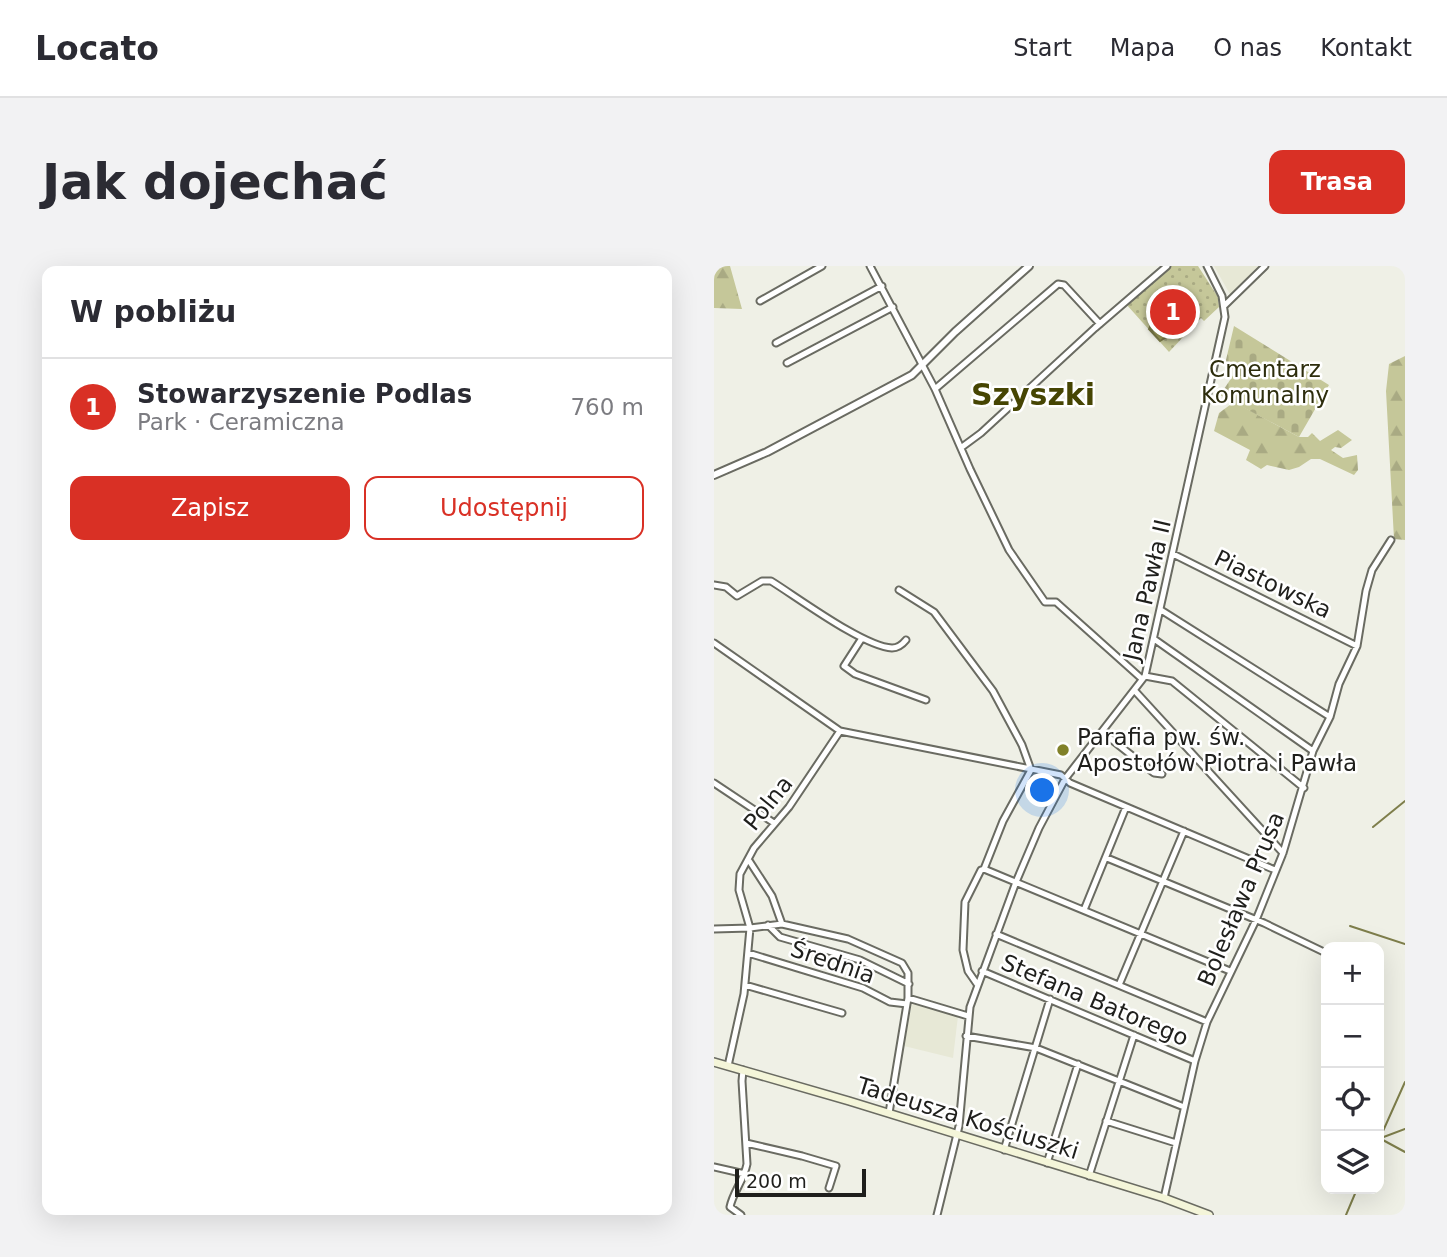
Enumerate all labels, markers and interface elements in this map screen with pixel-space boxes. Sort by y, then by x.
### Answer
text: Locato [35,29,159,68]
text: Start [1013,34,1072,62]
text: Mapa [1110,34,1175,62]
text: O nas [1213,34,1282,62]
text: Kontakt [1320,34,1412,62]
button: Trasa [1269,150,1405,214]
text: Jak dojechać [42,154,388,211]
pin: 1 [1150,286,1196,338]
text: W pobliżu [70,294,236,329]
park label: Cmentarz Komunalny [1201,356,1329,408]
district label: Szyszki [971,377,1095,412]
text: Stowarzyszenie Podlas [137,379,472,409]
text: 1 [85,394,101,420]
text: 760 m [570,394,644,420]
text: Park · Ceramiczna [137,409,345,435]
button: Zapisz [70,476,350,540]
button: Udostępnij [364,476,644,540]
street label: Jana Pawła II [1118,517,1176,665]
street label: Piastowska [1210,545,1336,623]
place label: Parafia pw. św. Apostołów Piotra i Pawła [1077,724,1357,776]
marker: Parafia pw. św. Apostołów Piotra i Pawła [1055,742,1071,758]
street label: Polna [738,771,798,835]
your location [1025,773,1059,807]
street label: Bolesława Prusa [1193,808,1289,990]
street label: Średnia [787,935,879,989]
map controls [1321,942,1384,1194]
button: + [1321,942,1384,1005]
street label: Stefana Batorego [998,949,1192,1051]
button: − [1321,1005,1384,1068]
button: locate [1321,1068,1384,1131]
street label: Tadeusza Kościuszki [853,1072,1082,1164]
button: layers [1321,1131,1384,1194]
scale bar [735,1166,866,1198]
text: 200 m [746,1170,807,1192]

